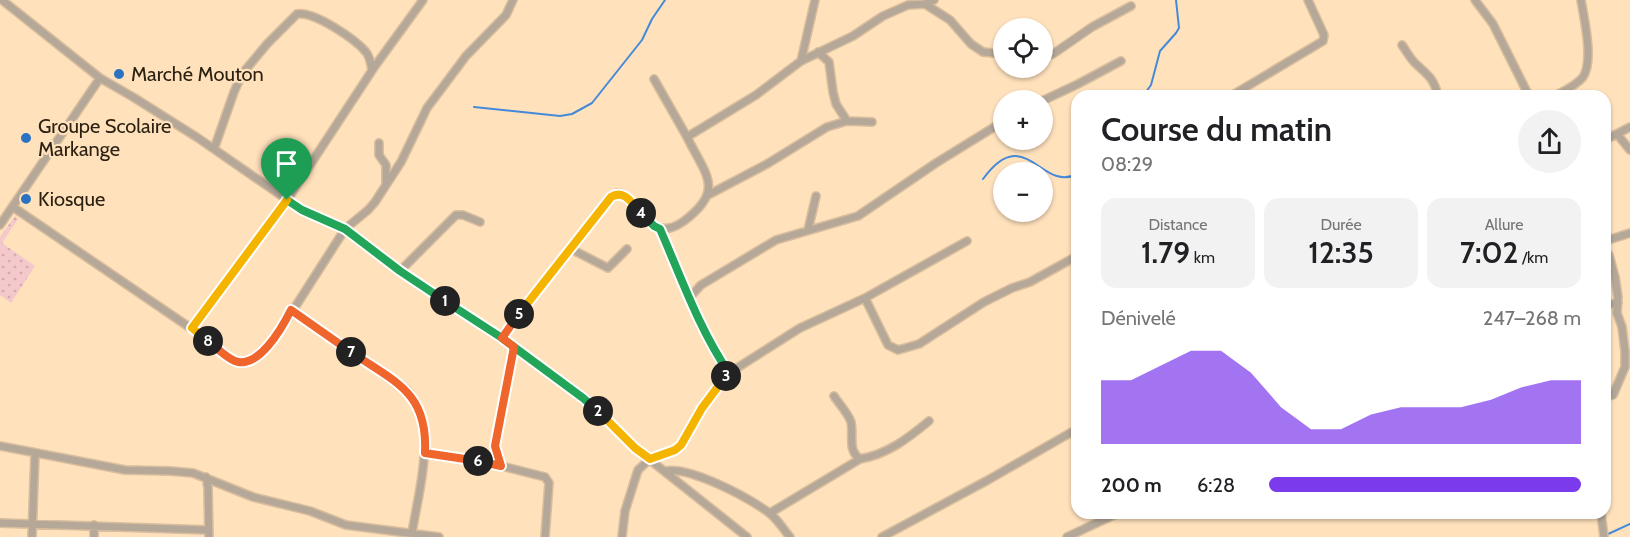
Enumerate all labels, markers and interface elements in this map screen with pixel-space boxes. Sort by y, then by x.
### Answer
map controls [993,18,1053,222]
button: locate [993,18,1053,78]
place label: Marché Mouton [131,62,264,86]
marker: Marché Mouton [112,67,126,81]
button: + [993,90,1053,150]
text: Course du matin [1101,109,1332,149]
button: share [1518,110,1581,173]
place label: Groupe Scolaire Markange [38,114,171,161]
marker: Groupe Scolaire Markange [19,131,33,145]
pin [261,138,312,200]
icon: arrive [270,147,303,180]
text: 08:29 [1101,152,1153,176]
button: − [993,162,1053,222]
place label: Kiosque [38,187,105,211]
marker: Kiosque [19,192,33,206]
pin: 4 [626,198,656,228]
text: 4 [636,203,646,222]
text: Distance [1149,215,1207,234]
text: Durée [1320,215,1362,234]
text: Allure [1485,215,1523,234]
text: 1.79 [1141,234,1190,271]
text: 12:35 [1308,234,1374,271]
text: 7:02 [1460,234,1518,271]
text: km [1190,248,1215,267]
text: /km [1518,248,1548,267]
pin: 1 [430,286,460,316]
text: 1 [442,291,448,310]
pin: 5 [504,299,534,329]
text: 5 [515,304,523,323]
text: Dénivelé [1101,306,1176,330]
text: 247–268 m [1483,306,1581,330]
pin: 8 [193,326,223,356]
text: 8 [203,331,213,350]
pin: 7 [336,337,366,367]
text: 7 [347,342,355,361]
pin: 3 [711,361,741,391]
text: 3 [722,366,730,385]
pin: 2 [583,396,613,426]
text: 2 [594,401,602,420]
pin: 6 [463,446,493,476]
text: 6 [474,451,483,470]
text: 200 m [1101,473,1162,497]
text: 6:28 [1197,473,1235,497]

